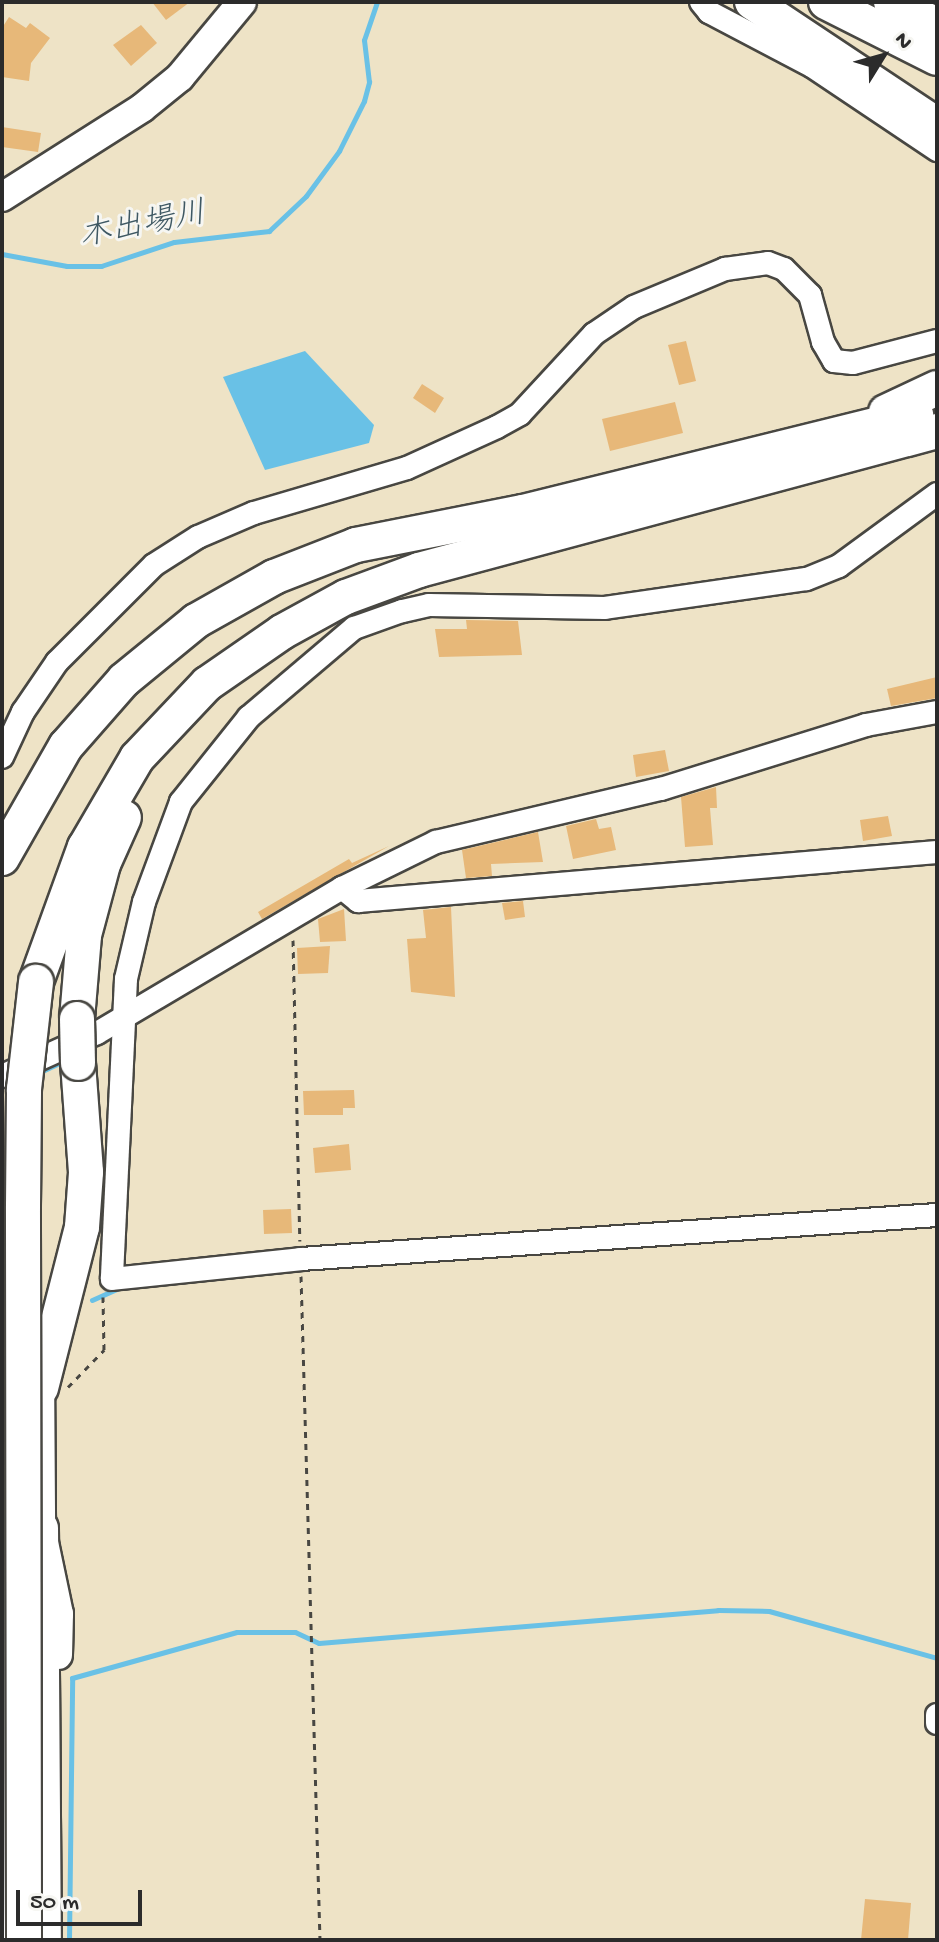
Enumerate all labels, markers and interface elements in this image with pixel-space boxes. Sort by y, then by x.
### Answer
north arrow [843,16,923,96]
text: N [887,28,917,55]
water label: 木出場川 [77,196,209,258]
scale bar [20,1874,146,1924]
text: 50 m [30,1889,79,1918]

